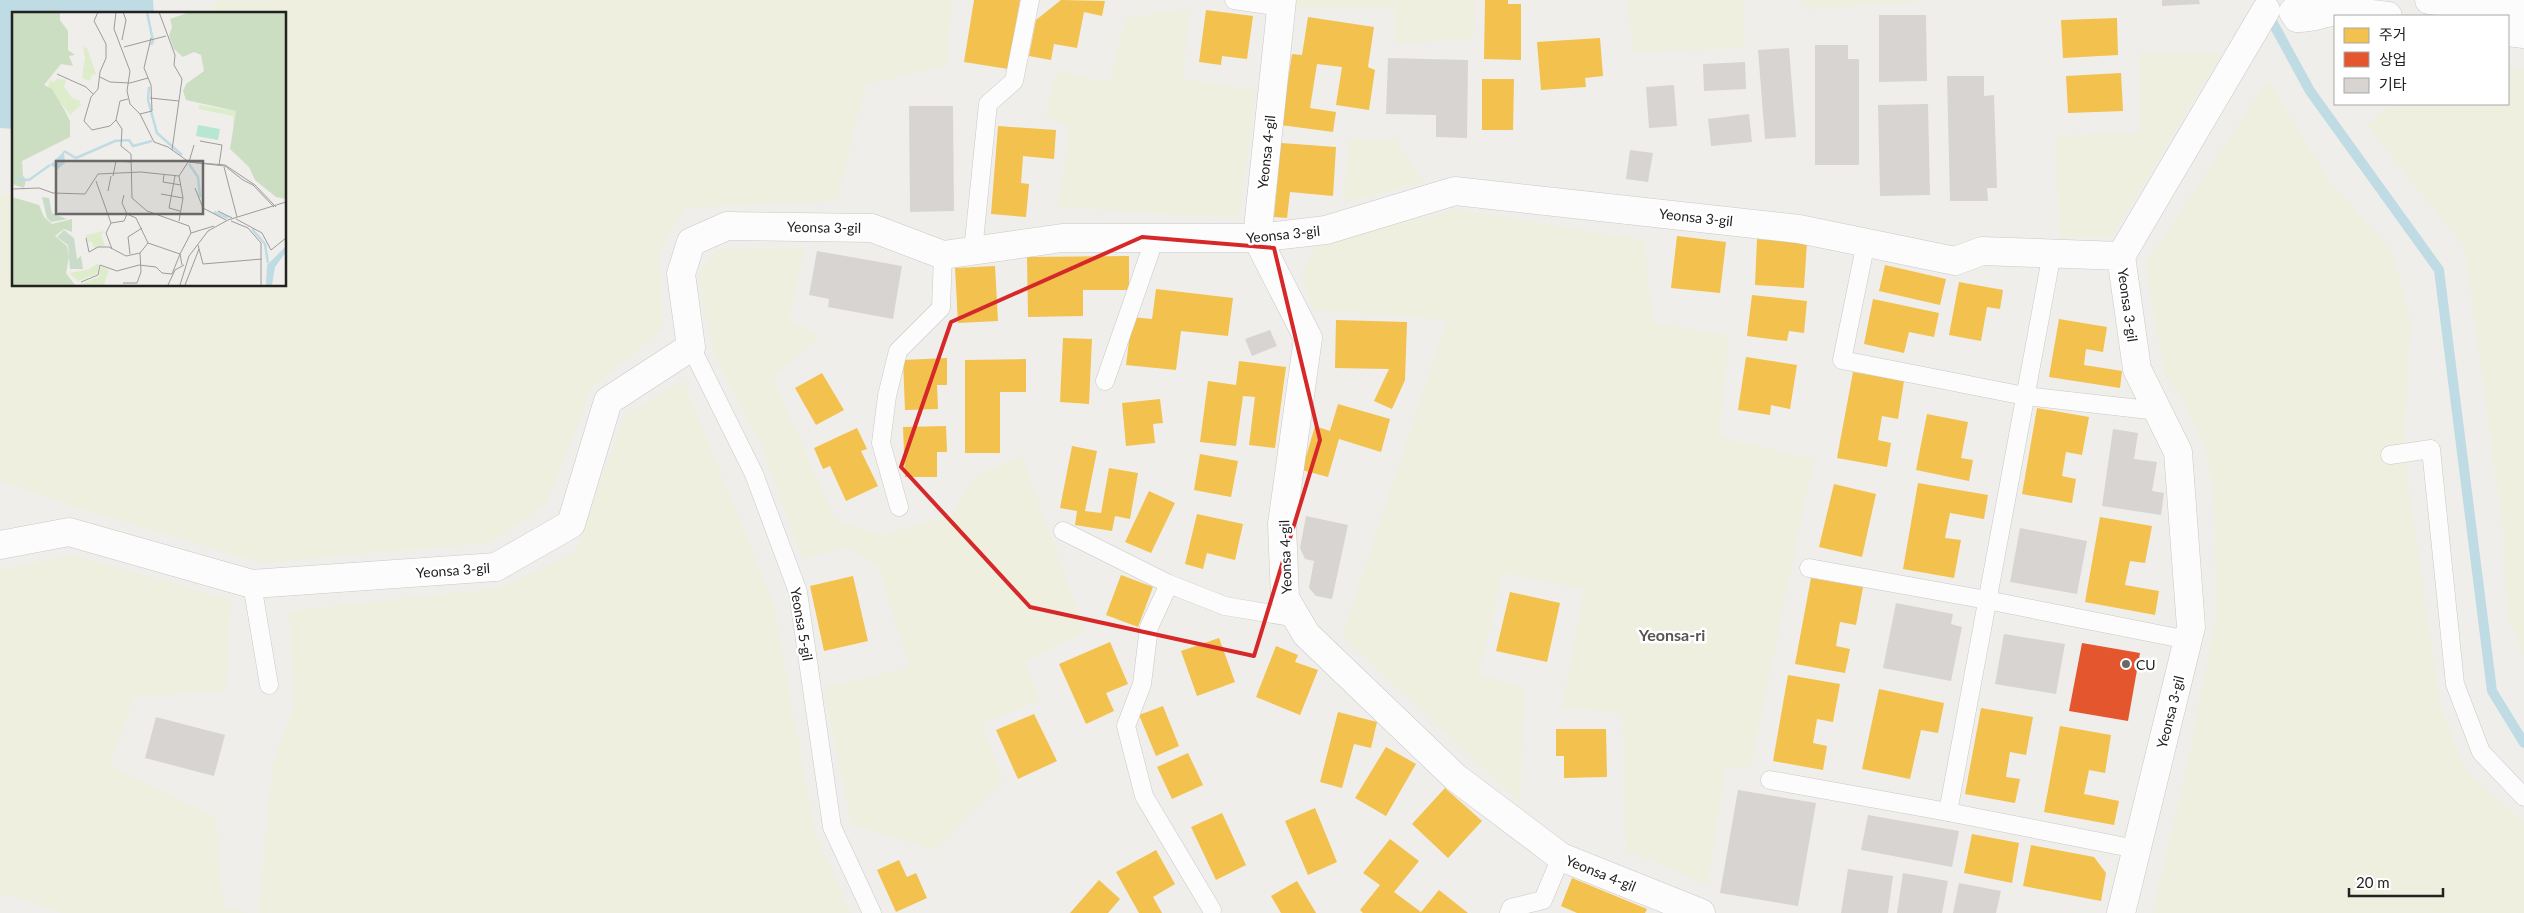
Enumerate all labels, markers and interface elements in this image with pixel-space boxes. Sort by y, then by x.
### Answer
inset map [12,12,286,286]
legend [2334,15,2509,105]
text: 주거 [2379,25,2407,43]
text: 상업 [2379,50,2407,68]
text: 기타 [2379,75,2407,93]
street label: Yeonsa 4-gil [1254,114,1278,190]
street label: Yeonsa 3-gil [1658,205,1734,229]
street label: Yeonsa 3-gil [787,218,861,236]
street label: Yeonsa 3-gil [1245,222,1321,246]
street label: Yeonsa 3-gil [2114,267,2142,343]
street label: Yeonsa 4-gil [1275,520,1295,594]
street label: Yeonsa 3-gil [415,559,491,581]
street label: Yeonsa 5-gil [787,586,817,662]
district label: Yeonsa-ri [1638,625,1705,644]
place label: CU [2136,656,2156,673]
marker: CU [2120,658,2132,670]
street label: Yeonsa 3-gil [2153,674,2187,750]
street label: Yeonsa 4-gil [1563,851,1639,895]
scale bar [2349,866,2443,898]
text: 20 m [2356,873,2390,891]

